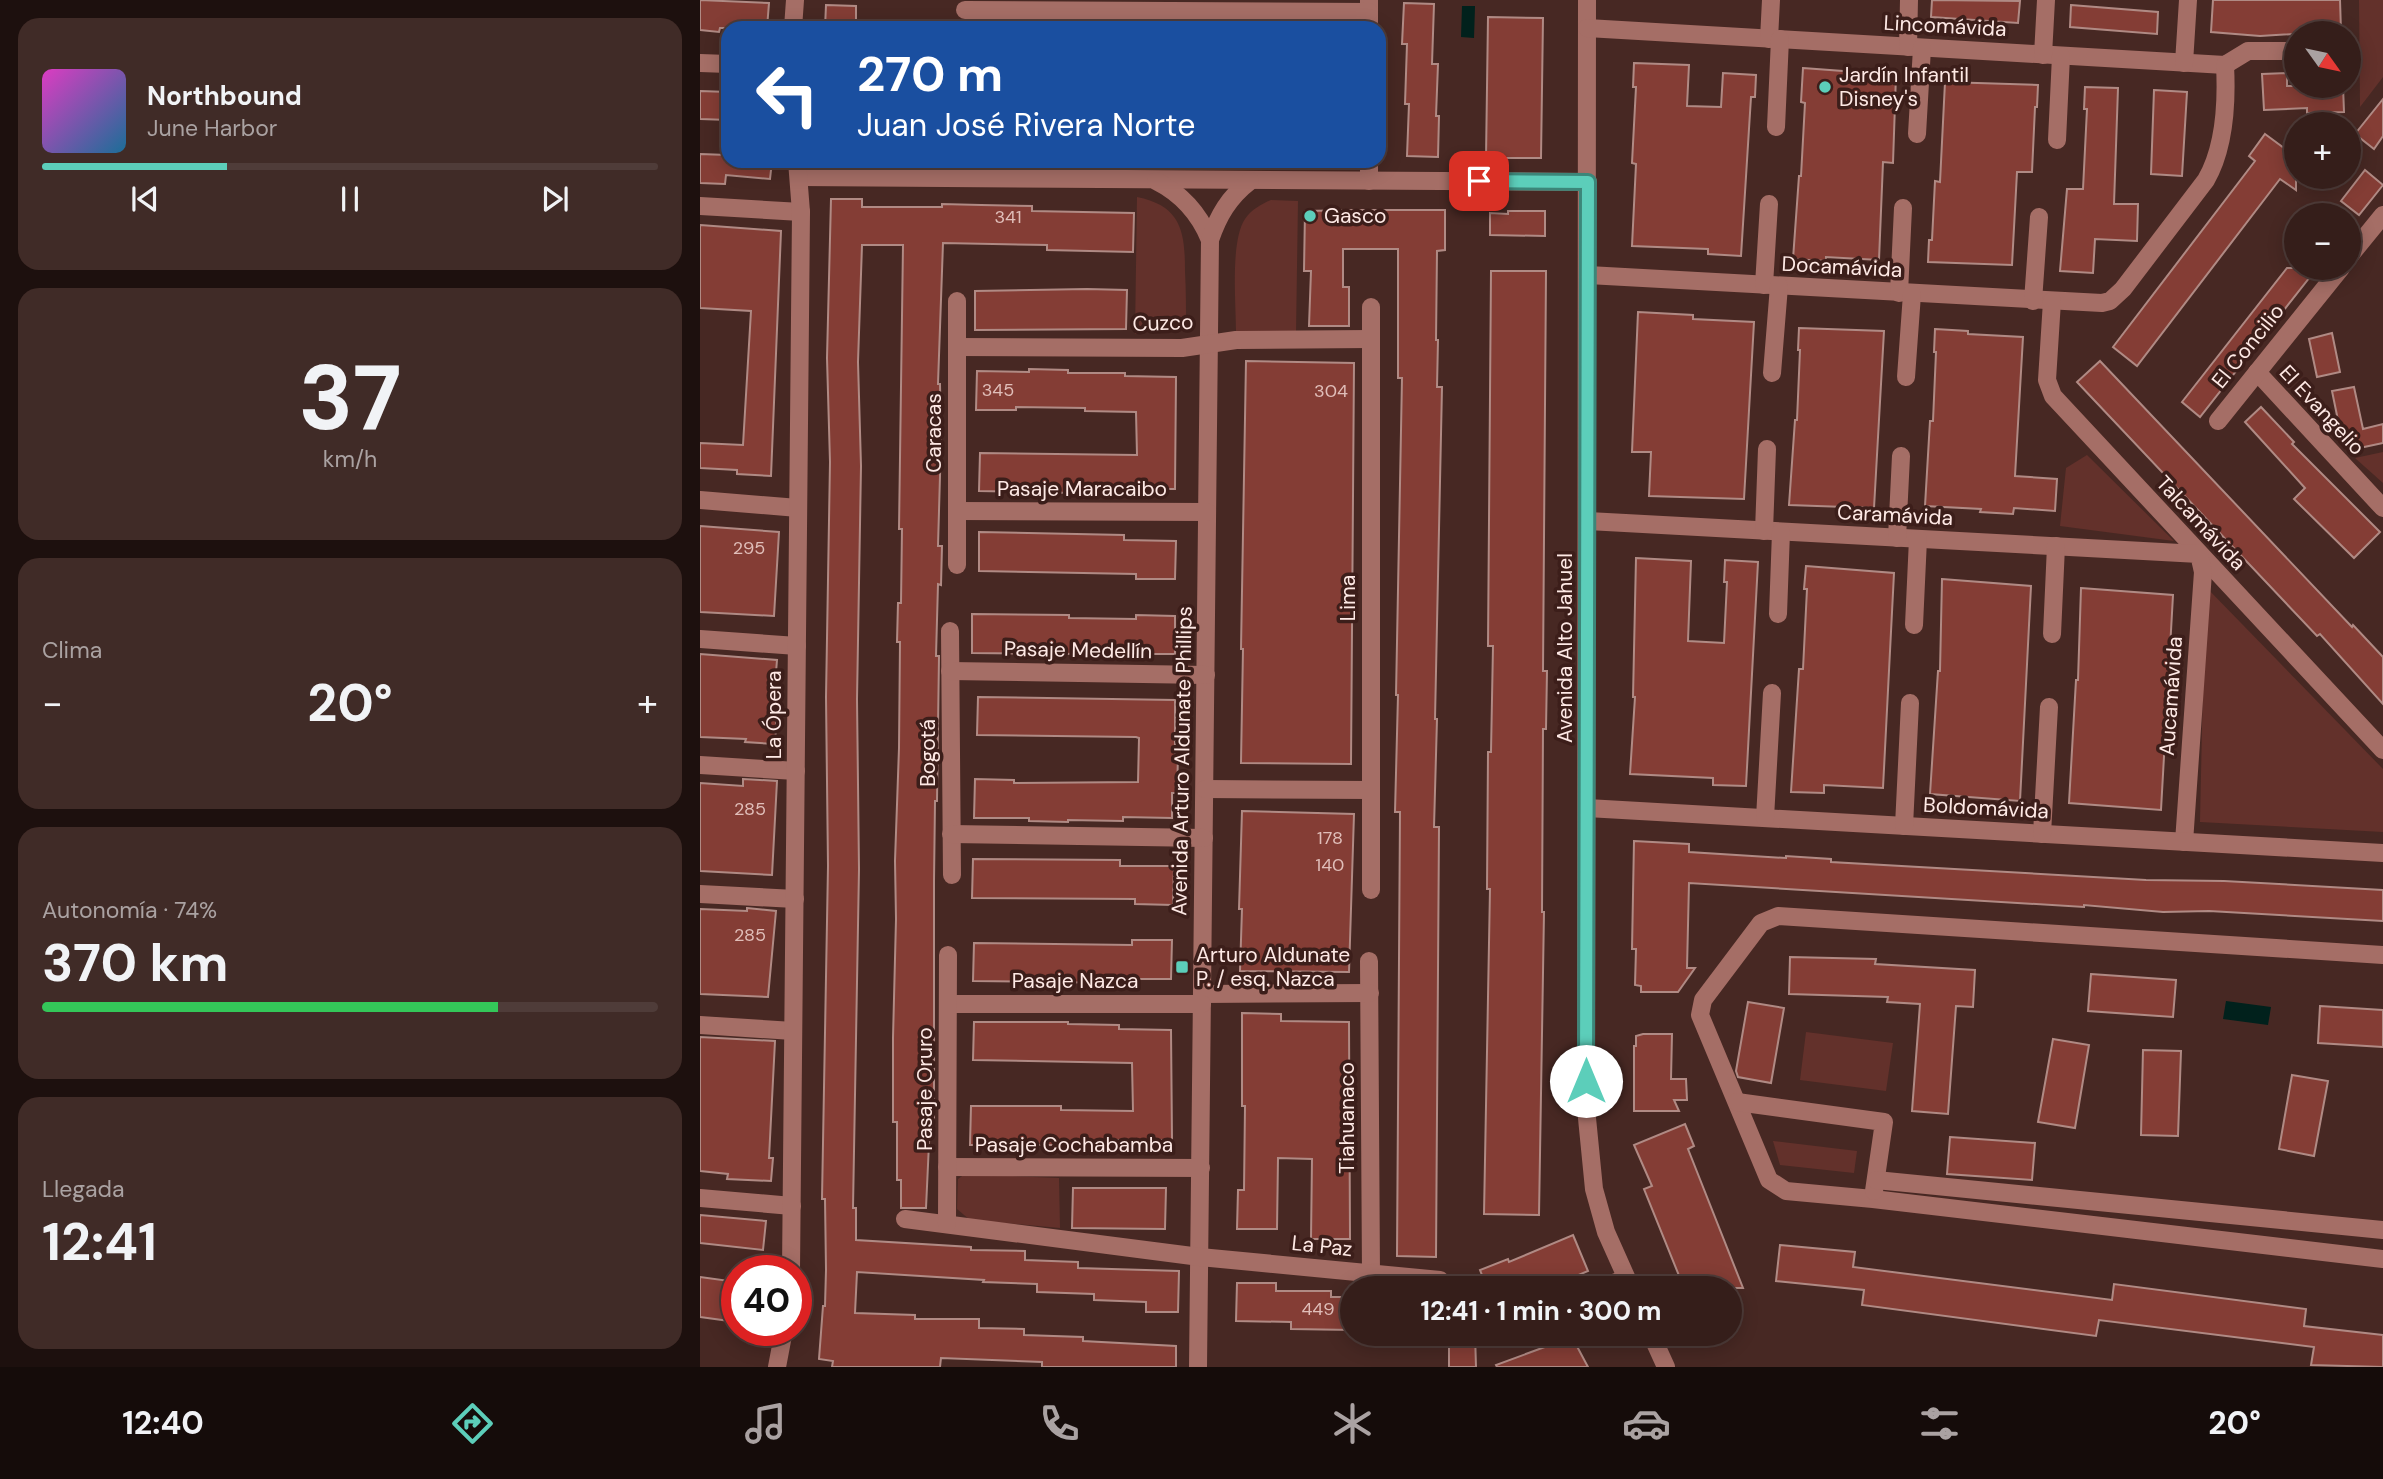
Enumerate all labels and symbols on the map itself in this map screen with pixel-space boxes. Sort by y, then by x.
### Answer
street label: Lincomávida [1883,9,2007,43]
north arrow [2284,21,2361,98]
place label: Jardín Infantil Disney's [1839,61,1969,113]
marker: Jardín Infantil Disney's [1817,79,1833,95]
pin [1449,151,1509,211]
place label: Gasco [1324,202,1386,230]
house number: 341 [994,205,1022,229]
marker: Gasco [1302,208,1318,224]
street label: Docamávida [1781,250,1903,284]
street label: El Concilio [2205,298,2291,394]
street label: Cuzco [1132,308,1194,338]
street label: El Evangelio [2273,359,2371,461]
house number: 345 [982,378,1014,402]
house number: 304 [1314,379,1348,403]
street label: Caracas [920,393,948,473]
street label: Talcamávida [2150,469,2252,577]
street label: Pasaje Maracaibo [997,475,1167,503]
street label: Caramávida [1836,498,1954,532]
house number: 295 [733,536,765,560]
street label: Avenida Alto Jahuel [1551,553,1579,743]
street label: Lima [1334,575,1362,621]
street label: Avenida Arturo Aldunate Phillips [1165,606,1199,916]
street label: Pasaje Medellín [1004,635,1152,665]
street label: Aucamávida [2153,635,2189,757]
street label: La Ópera [760,671,788,759]
street label: Bogotá [914,719,942,787]
street label: Boldomávida [1922,791,2050,825]
house number: 285 [734,797,766,821]
house number: 178 [1317,826,1343,850]
house number: 140 [1316,853,1344,877]
house number: 285 [734,923,766,947]
place label: Arturo Aldunate P. / esq. Nazca [1196,941,1350,993]
marker: Arturo Aldunate P. / esq. Nazca [1174,959,1190,975]
street label: Pasaje Nazca [1012,967,1138,995]
street label: Pasaje Oruro [911,1027,939,1151]
position arrow [1549,1044,1623,1118]
street label: Tiahuanaco [1333,1062,1361,1174]
street label: Pasaje Cochabamba [975,1131,1173,1159]
street label: La Paz [1290,1229,1354,1263]
speed limit sign: 40 [721,1255,812,1346]
house number: 449 [1301,1297,1335,1321]

